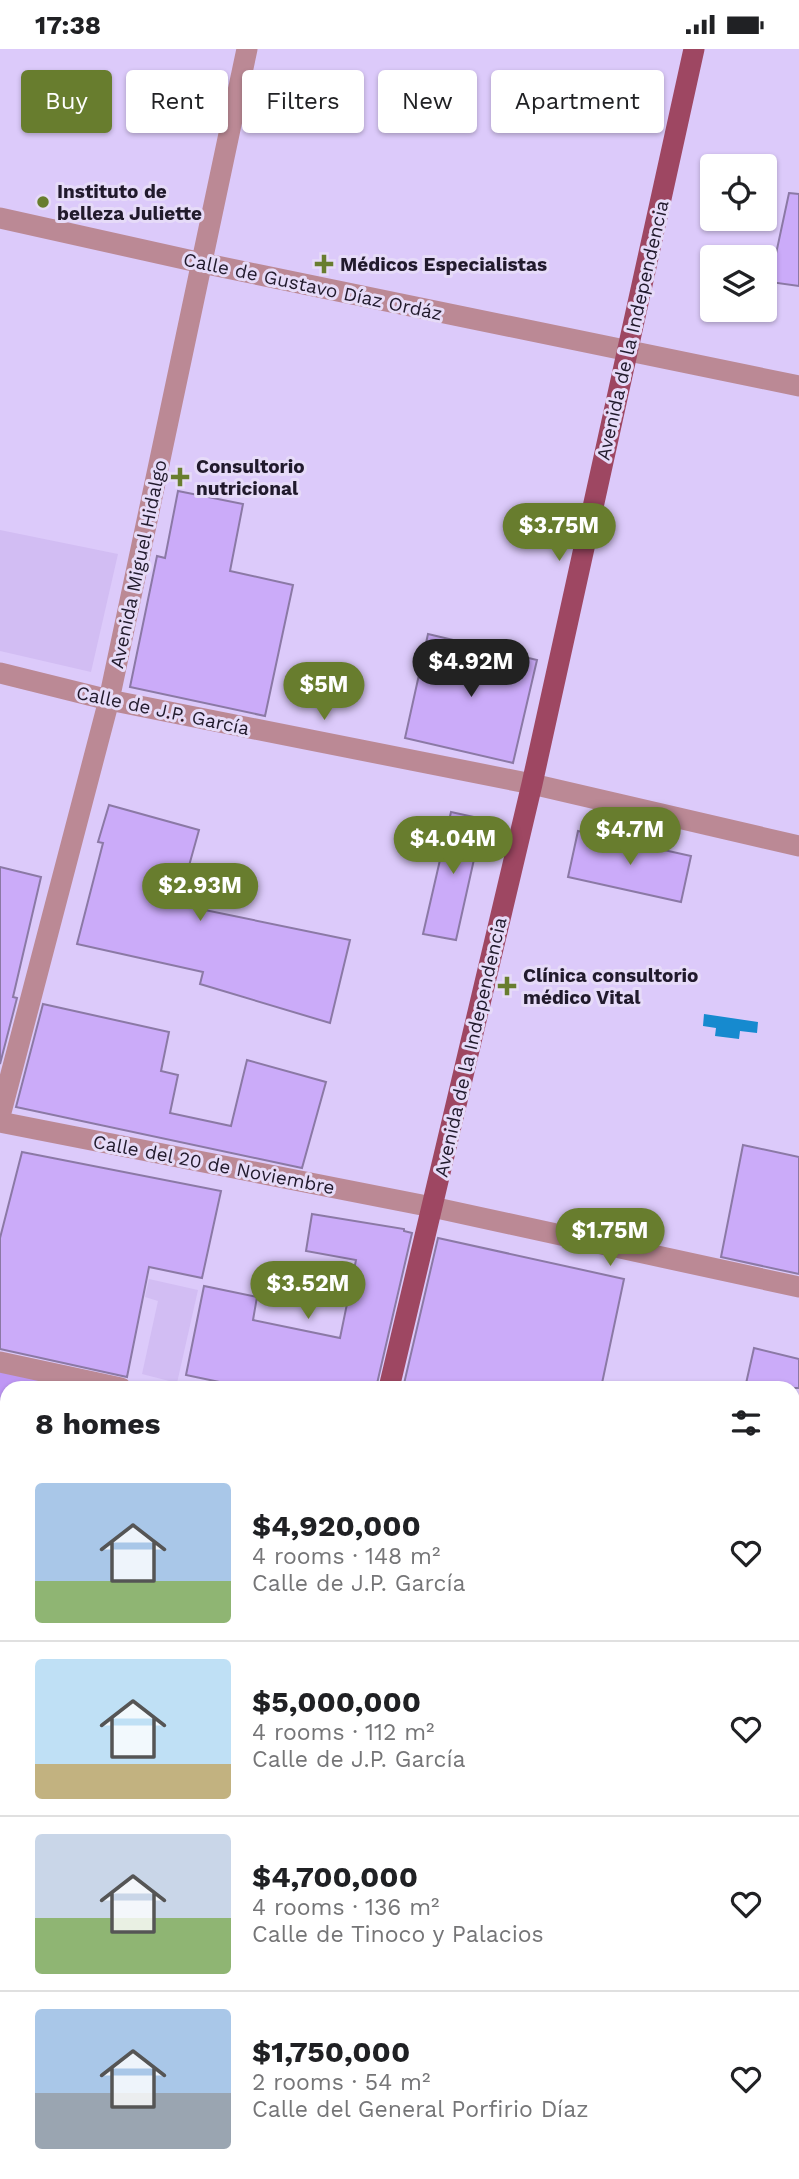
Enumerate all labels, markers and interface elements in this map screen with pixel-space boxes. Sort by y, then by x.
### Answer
text: 17:38 [35,10,101,40]
chip: Buy [21,70,112,133]
chip: Rent [126,70,228,133]
chip: Filters [242,70,364,133]
chip: New [378,70,477,133]
chip: Apartment [491,70,664,133]
map controls [700,154,777,322]
button: locate [700,154,777,231]
place label: Instituto de belleza Juliette [57,180,202,225]
marker: Instituto de belleza Juliette [35,194,51,210]
street label: Avenida de la Independencia [591,198,674,462]
button: layers [700,245,777,322]
street label: Calle de Gustavo Díaz Ordáz [181,248,445,325]
place label: Médicos Especialistas [340,253,547,276]
marker: Médicos Especialistas [314,254,334,274]
place label: Consultorio nutricional [196,455,305,500]
street label: Avenida Miguel Hidalgo [105,458,172,671]
marker: Consultorio nutricional [170,467,190,487]
pin: $3.75M [502,503,616,563]
text: $3.75M [519,512,599,539]
pin: $4.92M [414,639,528,699]
text: $4.92M [429,648,513,675]
pin: $5M [290,663,358,722]
text: $5M [299,671,349,698]
street label: Calle de J.P. García [74,681,252,740]
pin: $4.7M [581,807,679,867]
text: $4.7M [596,816,664,843]
pin: $4.04M [396,817,510,876]
text: $4.04M [410,825,496,852]
pin: $2.93M [143,863,257,923]
text: $2.93M [158,872,242,899]
street label: Avenida de la Independencia [429,915,512,1179]
place label: Clínica consultorio médico Vital [523,964,699,1009]
marker: Clínica consultorio médico Vital [497,976,517,996]
street label: Calle del 20 de Noviembre [91,1130,337,1199]
pin: $1.75M [553,1209,667,1268]
text: $1.75M [572,1217,648,1244]
pin: $3.52M [251,1261,365,1321]
text: $3.52M [266,1270,350,1297]
icon: filters [727,1404,765,1442]
text: 8 homes [35,1406,161,1441]
text: $4,920,000 [252,1508,421,1543]
icon: home [91,1511,175,1595]
icon: heart [727,1534,765,1572]
text: 4 rooms · 148 m² [252,1543,440,1570]
text: Calle de J.P. García [252,1570,466,1597]
text: $5,000,000 [252,1684,421,1719]
icon: home [91,1687,175,1771]
icon: heart [727,1710,765,1748]
text: 4 rooms · 112 m² [252,1719,434,1746]
text: Calle de J.P. García [252,1746,466,1773]
text: $4,700,000 [252,1859,418,1894]
icon: home [91,1862,175,1946]
icon: heart [727,1885,765,1923]
text: 4 rooms · 136 m² [252,1894,440,1921]
text: Calle de Tinoco y Palacios [252,1921,544,1948]
text: $1,750,000 [252,2034,410,2069]
icon: home [91,2037,175,2121]
icon: heart [727,2060,765,2098]
text: 2 rooms · 54 m² [252,2069,430,2096]
text: Calle del General Porfirio Díaz [252,2096,589,2123]

